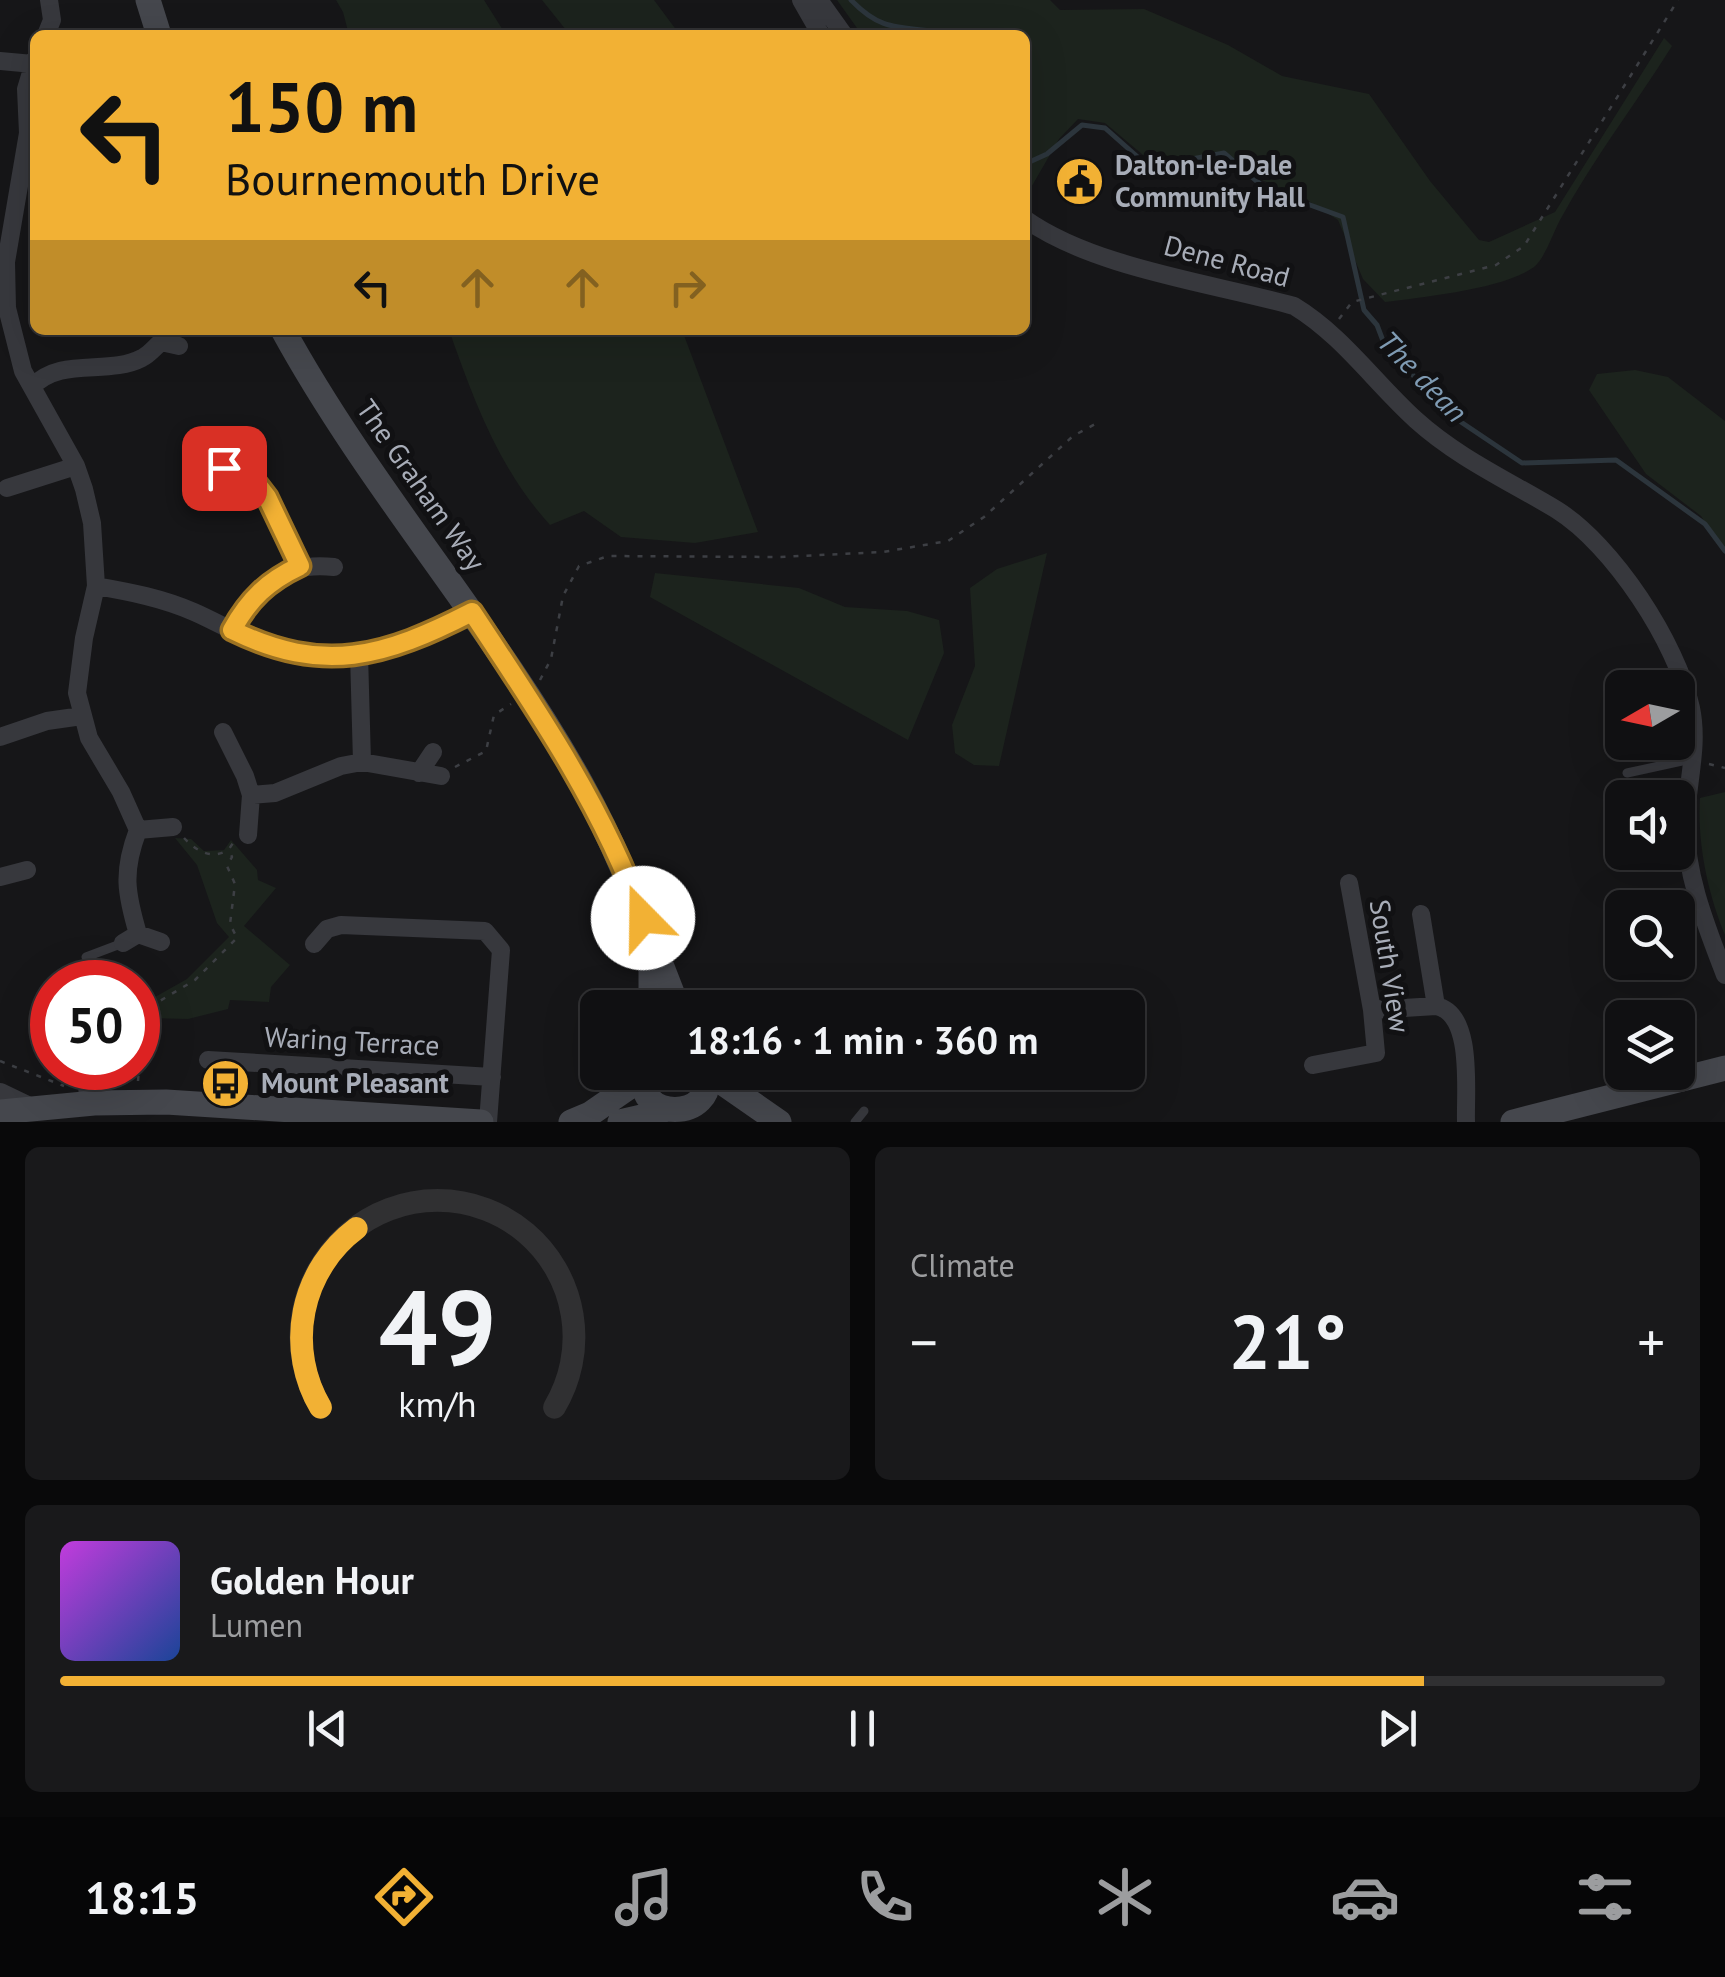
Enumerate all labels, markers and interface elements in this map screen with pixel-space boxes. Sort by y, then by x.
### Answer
text: 150 m [225,61,418,151]
icon: left [60,70,190,200]
place label: Dalton-le-Dale Community Hall [1115,146,1306,215]
text: Bournemouth Drive [225,149,600,207]
public building icon: Dalton-le-Dale Community Hall [1054,155,1106,207]
street label: Dene Road [1160,226,1294,295]
icon: left [345,260,400,315]
icon: ahead [450,260,505,315]
icon: ahead [555,260,610,315]
icon: right [660,260,715,315]
water label: The dean [1370,322,1476,430]
street label: The Graham Way [349,392,494,578]
pin [182,426,267,511]
icon: arrive [197,441,252,496]
north arrow [1605,670,1695,760]
map controls [1605,670,1695,1090]
button: sound [1605,780,1695,870]
position arrow [591,866,695,970]
button: search [1605,890,1695,980]
street label: South View [1362,897,1419,1036]
speed limit sign: 50 [30,960,160,1090]
button: layers [1605,1000,1695,1090]
text: 18:16 · 1 min · 360 m [687,1015,1038,1064]
street label: Waring Terrace [264,1017,440,1064]
bus stop icon: Mount Pleasant [200,1057,252,1109]
place label: Mount Pleasant [261,1064,449,1101]
text: Climate [910,1244,1015,1286]
text: 49 [379,1259,496,1394]
text: 21° [1229,1293,1346,1390]
text: − [910,1306,938,1377]
text: + [1637,1306,1665,1377]
text: km/h [398,1381,477,1427]
text: Golden Hour [210,1555,414,1604]
text: Lumen [210,1604,303,1646]
icon: previous [300,1701,355,1756]
icon: pause [835,1701,890,1756]
icon: next [1370,1701,1425,1756]
icon: directions [369,1862,439,1932]
icon: music [609,1862,679,1932]
icon: phone [850,1862,920,1932]
icon: climate [1090,1862,1160,1932]
icon: car [1330,1862,1400,1932]
icon: filters [1570,1862,1640,1932]
text: 18:15 [85,1868,199,1926]

